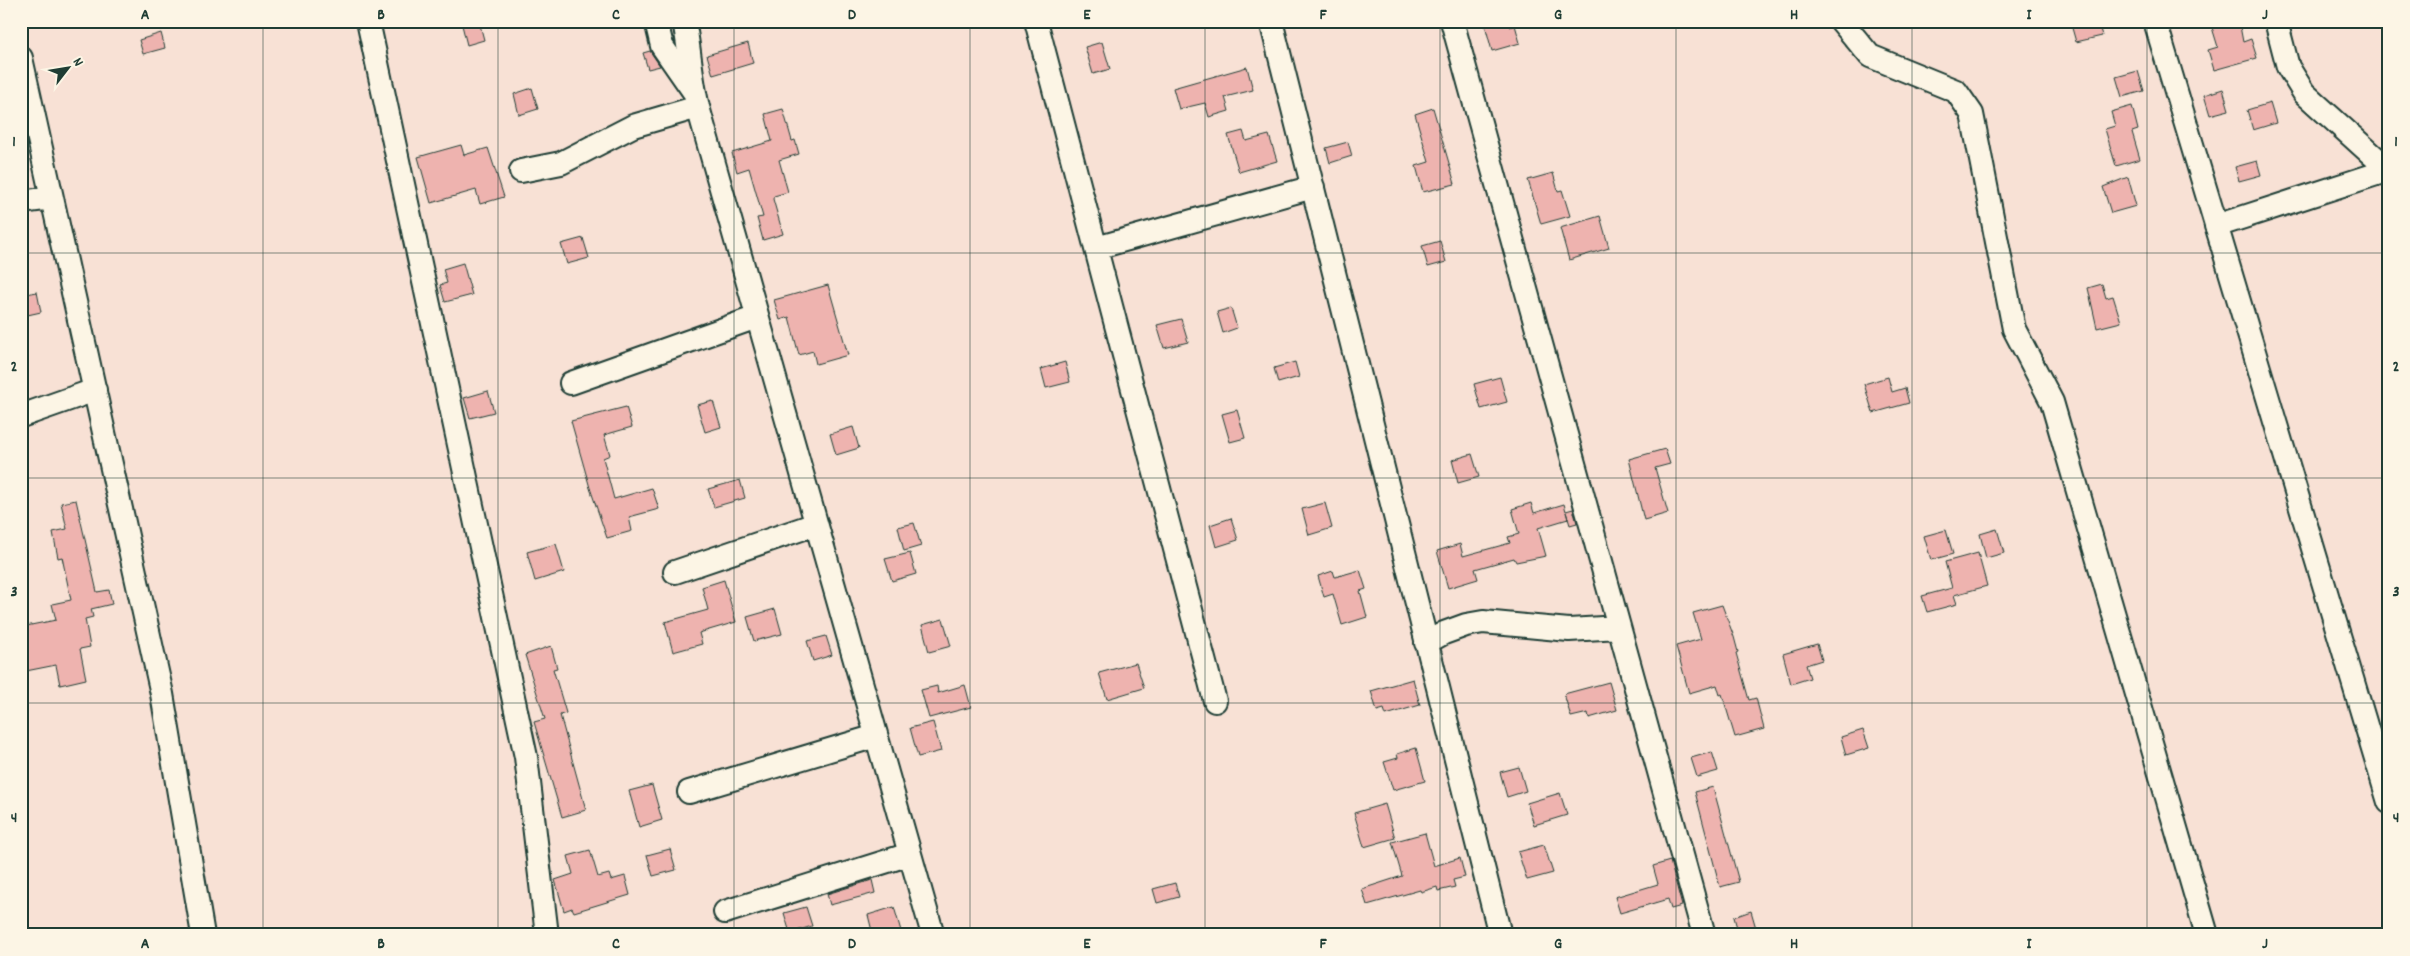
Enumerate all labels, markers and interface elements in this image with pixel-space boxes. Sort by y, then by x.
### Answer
text: A [141,4,150,27]
text: B [377,4,385,27]
text: C [612,4,620,27]
text: D [848,4,857,27]
text: E [1083,4,1091,27]
text: F [1319,4,1327,27]
text: G [1554,4,1562,27]
text: H [1790,4,1798,27]
text: I [2027,4,2033,27]
text: J [2262,4,2268,27]
north arrow [42,42,92,92]
text: N [67,54,88,71]
text: 1 [12,131,16,154]
text: 1 [2394,131,2398,154]
text: 2 [11,356,18,379]
text: 2 [2393,356,2400,379]
text: 3 [10,581,18,604]
text: 3 [2392,581,2400,604]
text: 4 [11,807,17,830]
text: 4 [2393,807,2399,830]
text: A [141,933,150,956]
text: B [377,933,385,956]
text: C [612,933,620,956]
text: D [848,933,857,956]
text: E [1083,933,1091,956]
text: F [1319,933,1327,956]
text: G [1554,933,1562,956]
text: H [1790,933,1798,956]
text: I [2027,933,2033,956]
text: J [2262,933,2268,956]

